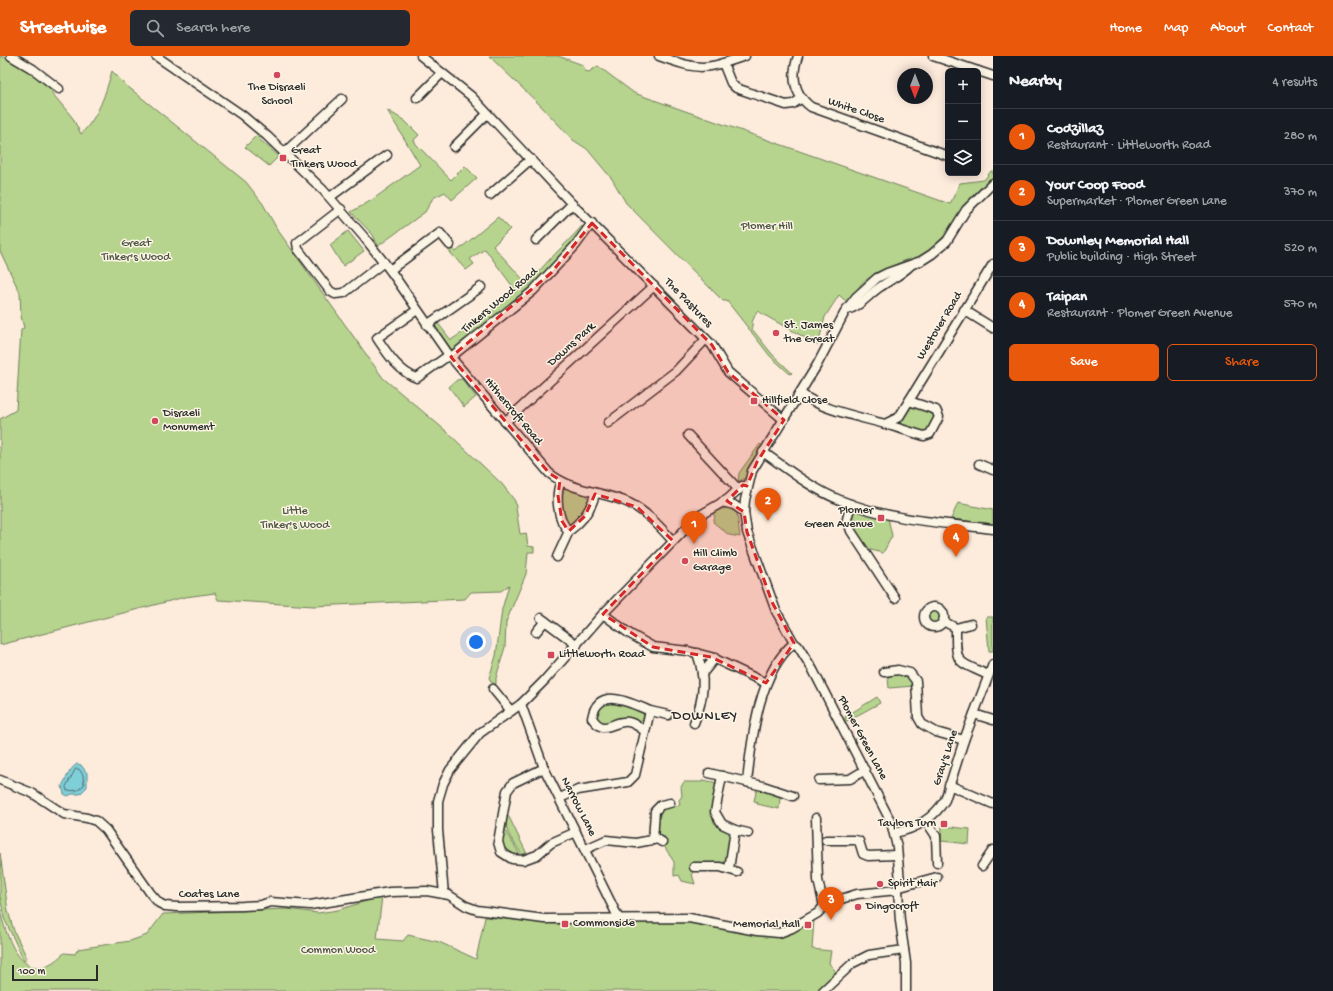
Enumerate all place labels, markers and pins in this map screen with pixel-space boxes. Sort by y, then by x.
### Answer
marker: The Disraeli School [272,70,282,80]
place label: The Disraeli School [247,81,306,109]
place label: Great Tinkers Wood [290,144,358,172]
marker: Great Tinkers Wood [278,153,288,163]
place label: St. James the Great [783,319,835,347]
marker: St. James the Great [771,328,781,338]
place label: Hillfield Close [762,394,829,408]
marker: Hillfield Close [749,396,759,406]
place label: Disraeli Monument [162,407,215,435]
marker: Disraeli Monument [150,416,160,426]
pin: 2 [755,488,781,521]
place label: Plomer Green Avenue [804,504,875,532]
pin: 1 [681,511,707,544]
marker: Plomer Green Avenue [876,513,886,523]
pin: 4 [943,524,969,557]
place label: Hill Climb Garage [693,547,738,575]
marker: Hill Climb Garage [680,556,690,566]
place label: Littleworth Road [559,648,646,662]
marker: Littleworth Road [546,650,556,660]
place label: Taylors Turn [877,817,936,831]
marker: Taylors Turn [939,819,949,829]
place label: Spirit Hair [888,877,939,891]
marker: Spirit Hair [875,879,885,889]
pin: 3 [818,887,844,920]
place label: Dingocroft [865,900,919,914]
marker: Dingocroft [853,902,863,912]
place label: Commonside [573,917,636,931]
place label: Memorial Hall [733,918,800,932]
marker: Commonside [560,919,570,929]
marker: Memorial Hall [803,920,813,930]

